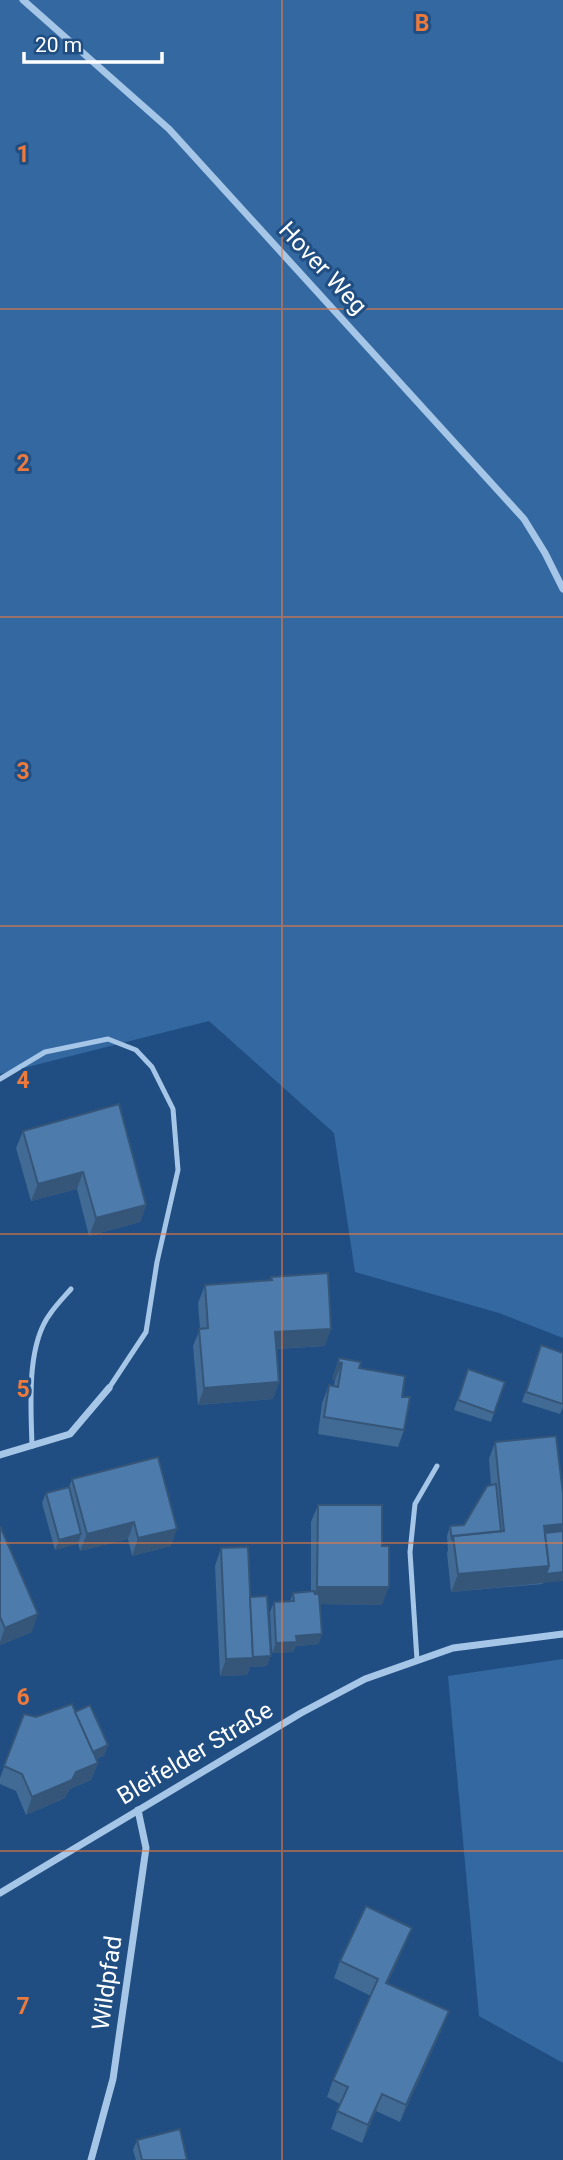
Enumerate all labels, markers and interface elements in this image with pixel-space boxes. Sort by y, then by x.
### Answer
text: B [415,10,429,37]
scale bar [24,21,163,65]
text: 20 m [35,33,82,57]
text: 1 [16,141,30,168]
street label: Hover Weg [273,216,373,320]
text: 2 [16,450,30,477]
text: 3 [16,758,30,785]
text: 4 [16,1067,30,1094]
text: 5 [16,1376,30,1403]
text: 6 [16,1684,30,1711]
street label: Bleifelder Straße [112,1696,278,1810]
street label: Wildpfad [87,1934,127,2032]
text: 7 [16,1993,30,2020]

